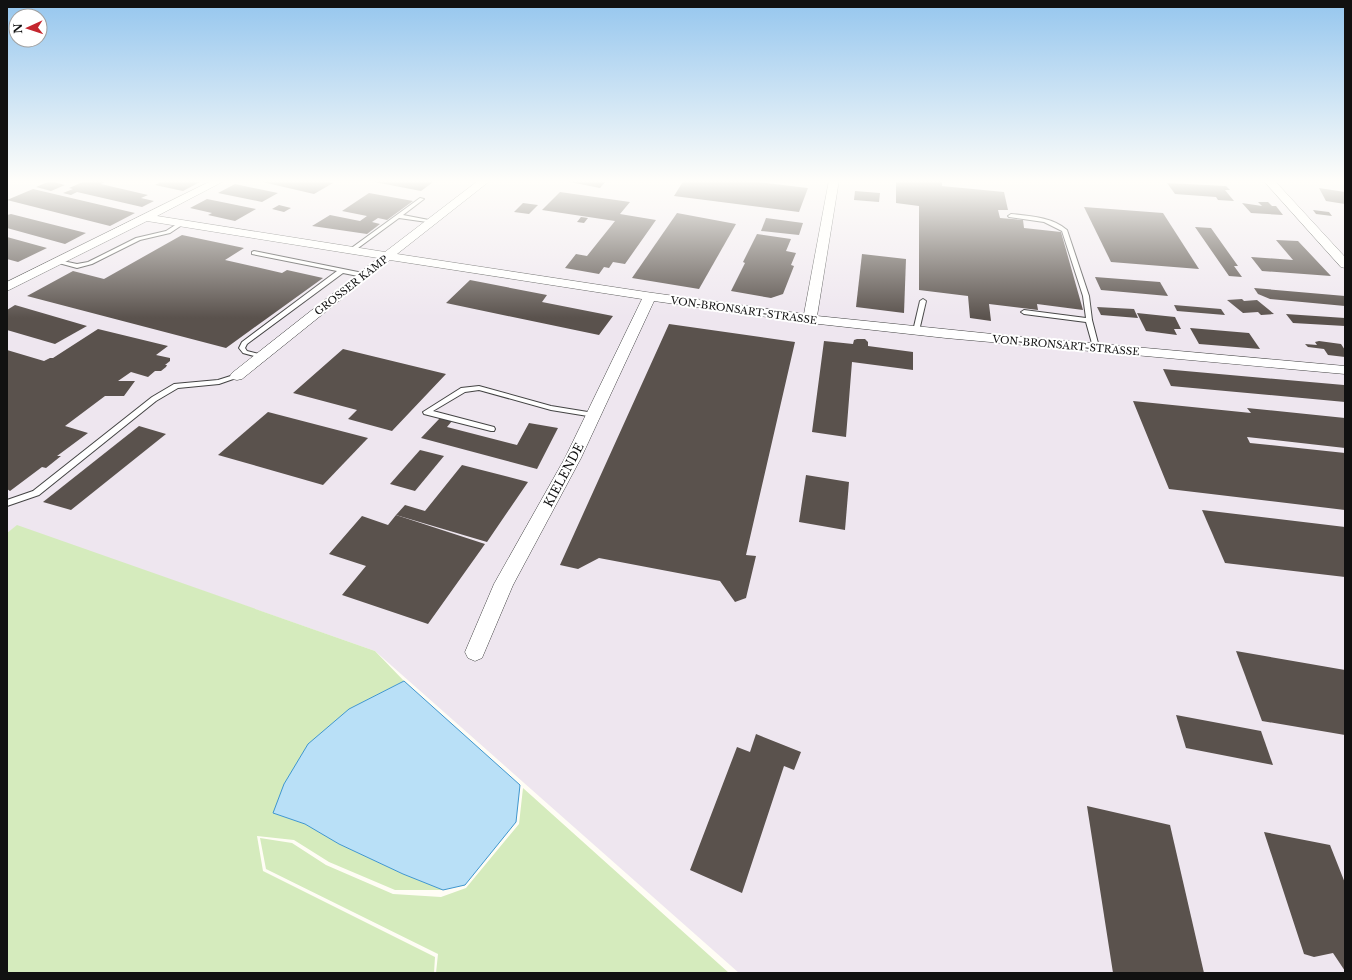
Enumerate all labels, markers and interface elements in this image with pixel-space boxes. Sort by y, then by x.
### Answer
north arrow [8,8,48,48]
text: N [11,22,25,34]
street label: GROSSER KAMP [312,253,391,318]
street label: VON-BRONSART-STRASSE [669,294,818,327]
street label: VON-BRONSART-STRASSE [991,333,1140,358]
street label: KIELENDE [540,440,587,509]

